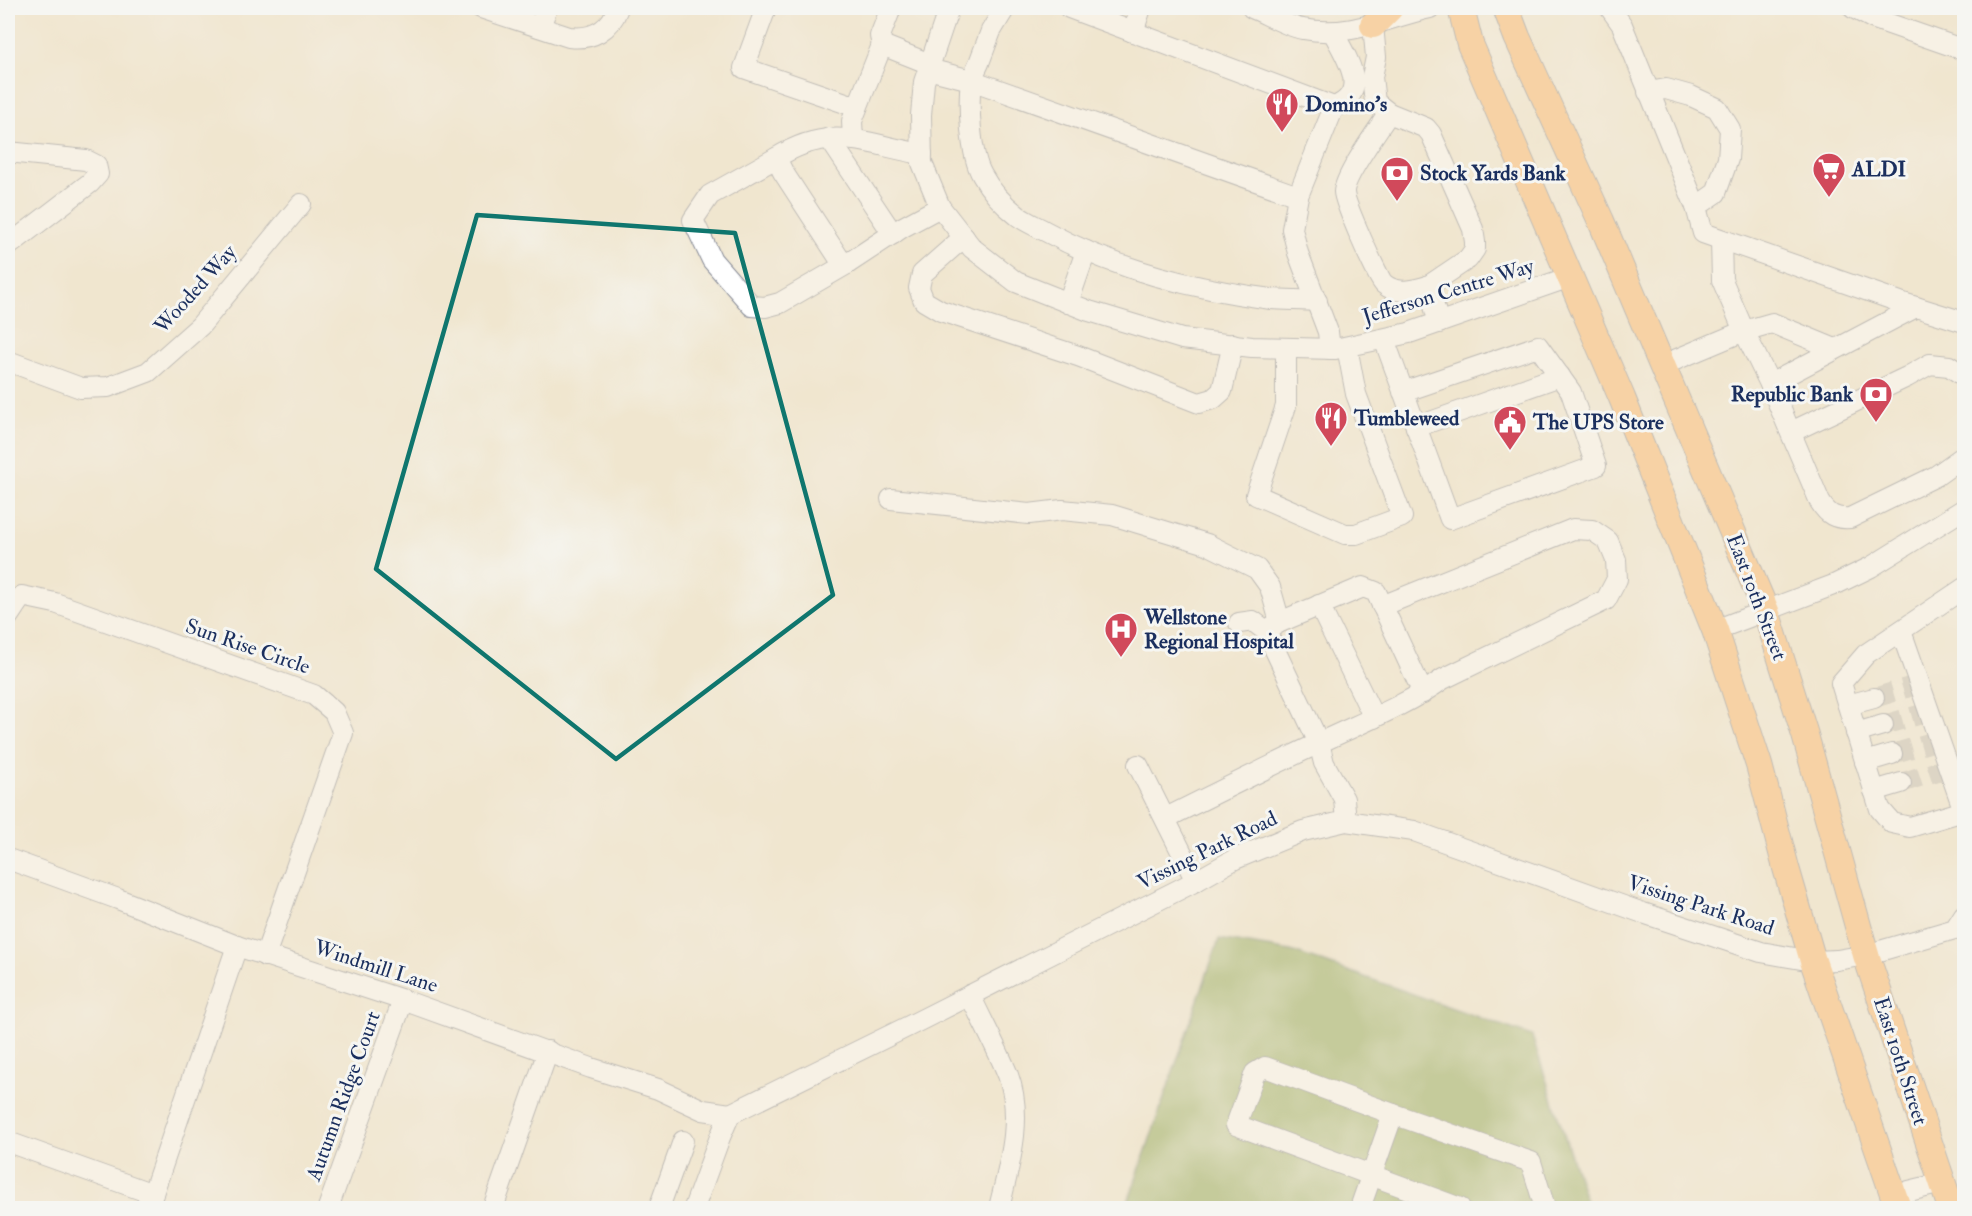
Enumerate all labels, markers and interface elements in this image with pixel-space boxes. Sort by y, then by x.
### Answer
restaurant icon: Domino's [1264,86,1300,133]
place label: Domino's [1305,91,1387,118]
supermarket icon: ALDI [1811,151,1847,198]
bank icon: Stock Yards Bank [1379,155,1415,202]
place label: ALDI [1851,156,1906,183]
place label: Stock Yards Bank [1420,160,1567,187]
street label: Wooded Way [148,239,243,340]
street label: Jefferson Centre Way [1358,252,1538,331]
bank icon: Republic Bank [1858,376,1894,423]
place label: Republic Bank [1731,381,1854,408]
restaurant icon: Tumbleweed [1313,400,1349,447]
public building icon: The UPS Store [1492,404,1528,451]
place label: Tumbleweed [1353,405,1460,432]
place label: The UPS Store [1532,409,1664,436]
street label: East 10th Street [1720,530,1793,664]
place label: Wellstone Regional Hospital [1143,604,1294,655]
hospital icon: Wellstone Regional Hospital [1103,611,1139,658]
street label: Sun Rise Circle [182,613,314,680]
street label: Vissing Park Road [1133,805,1282,896]
street label: Vissing Park Road [1624,869,1778,942]
street label: Windmill Lane [310,933,441,999]
street label: East 10th Street [1867,994,1934,1129]
street label: Autumn Ridge Court [300,1007,387,1186]

